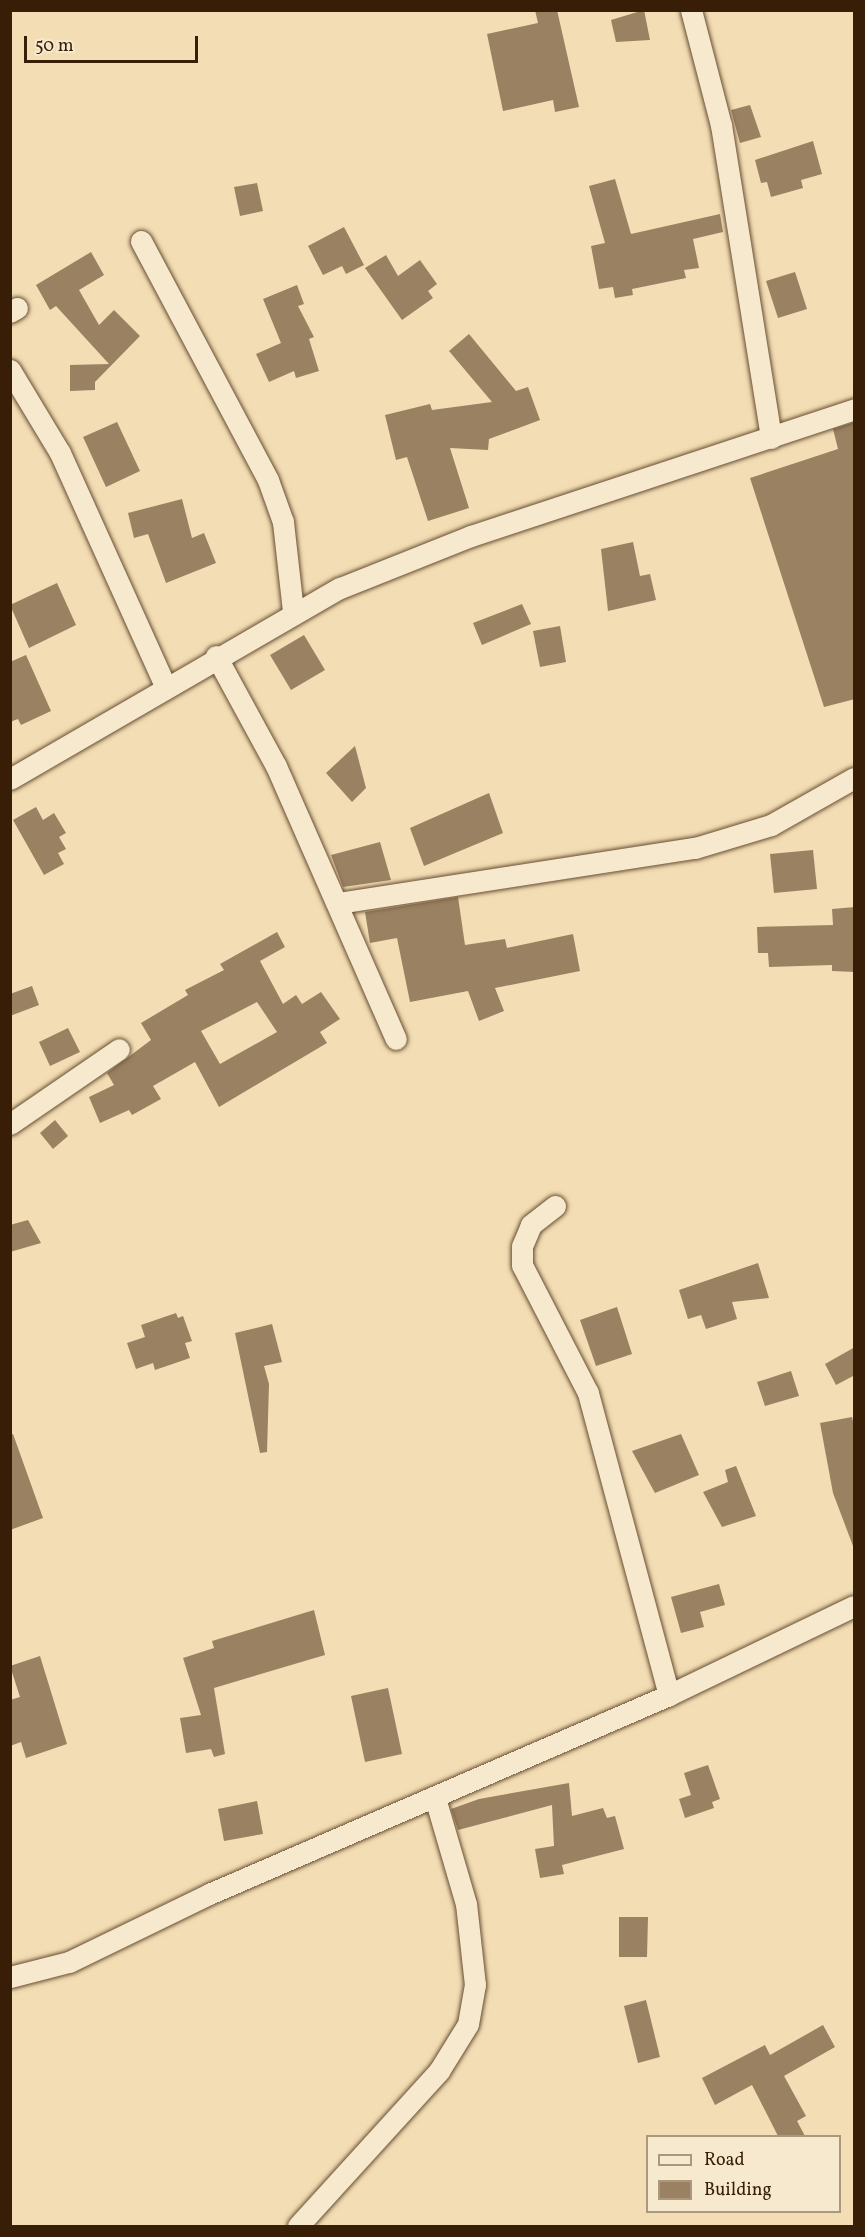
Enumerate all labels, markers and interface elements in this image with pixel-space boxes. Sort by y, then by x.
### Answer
scale bar [27,24,201,62]
text: 50 m [35,34,74,59]
legend [646,2135,841,2213]
text: Road [704,2148,745,2173]
text: Building [704,2178,772,2203]

